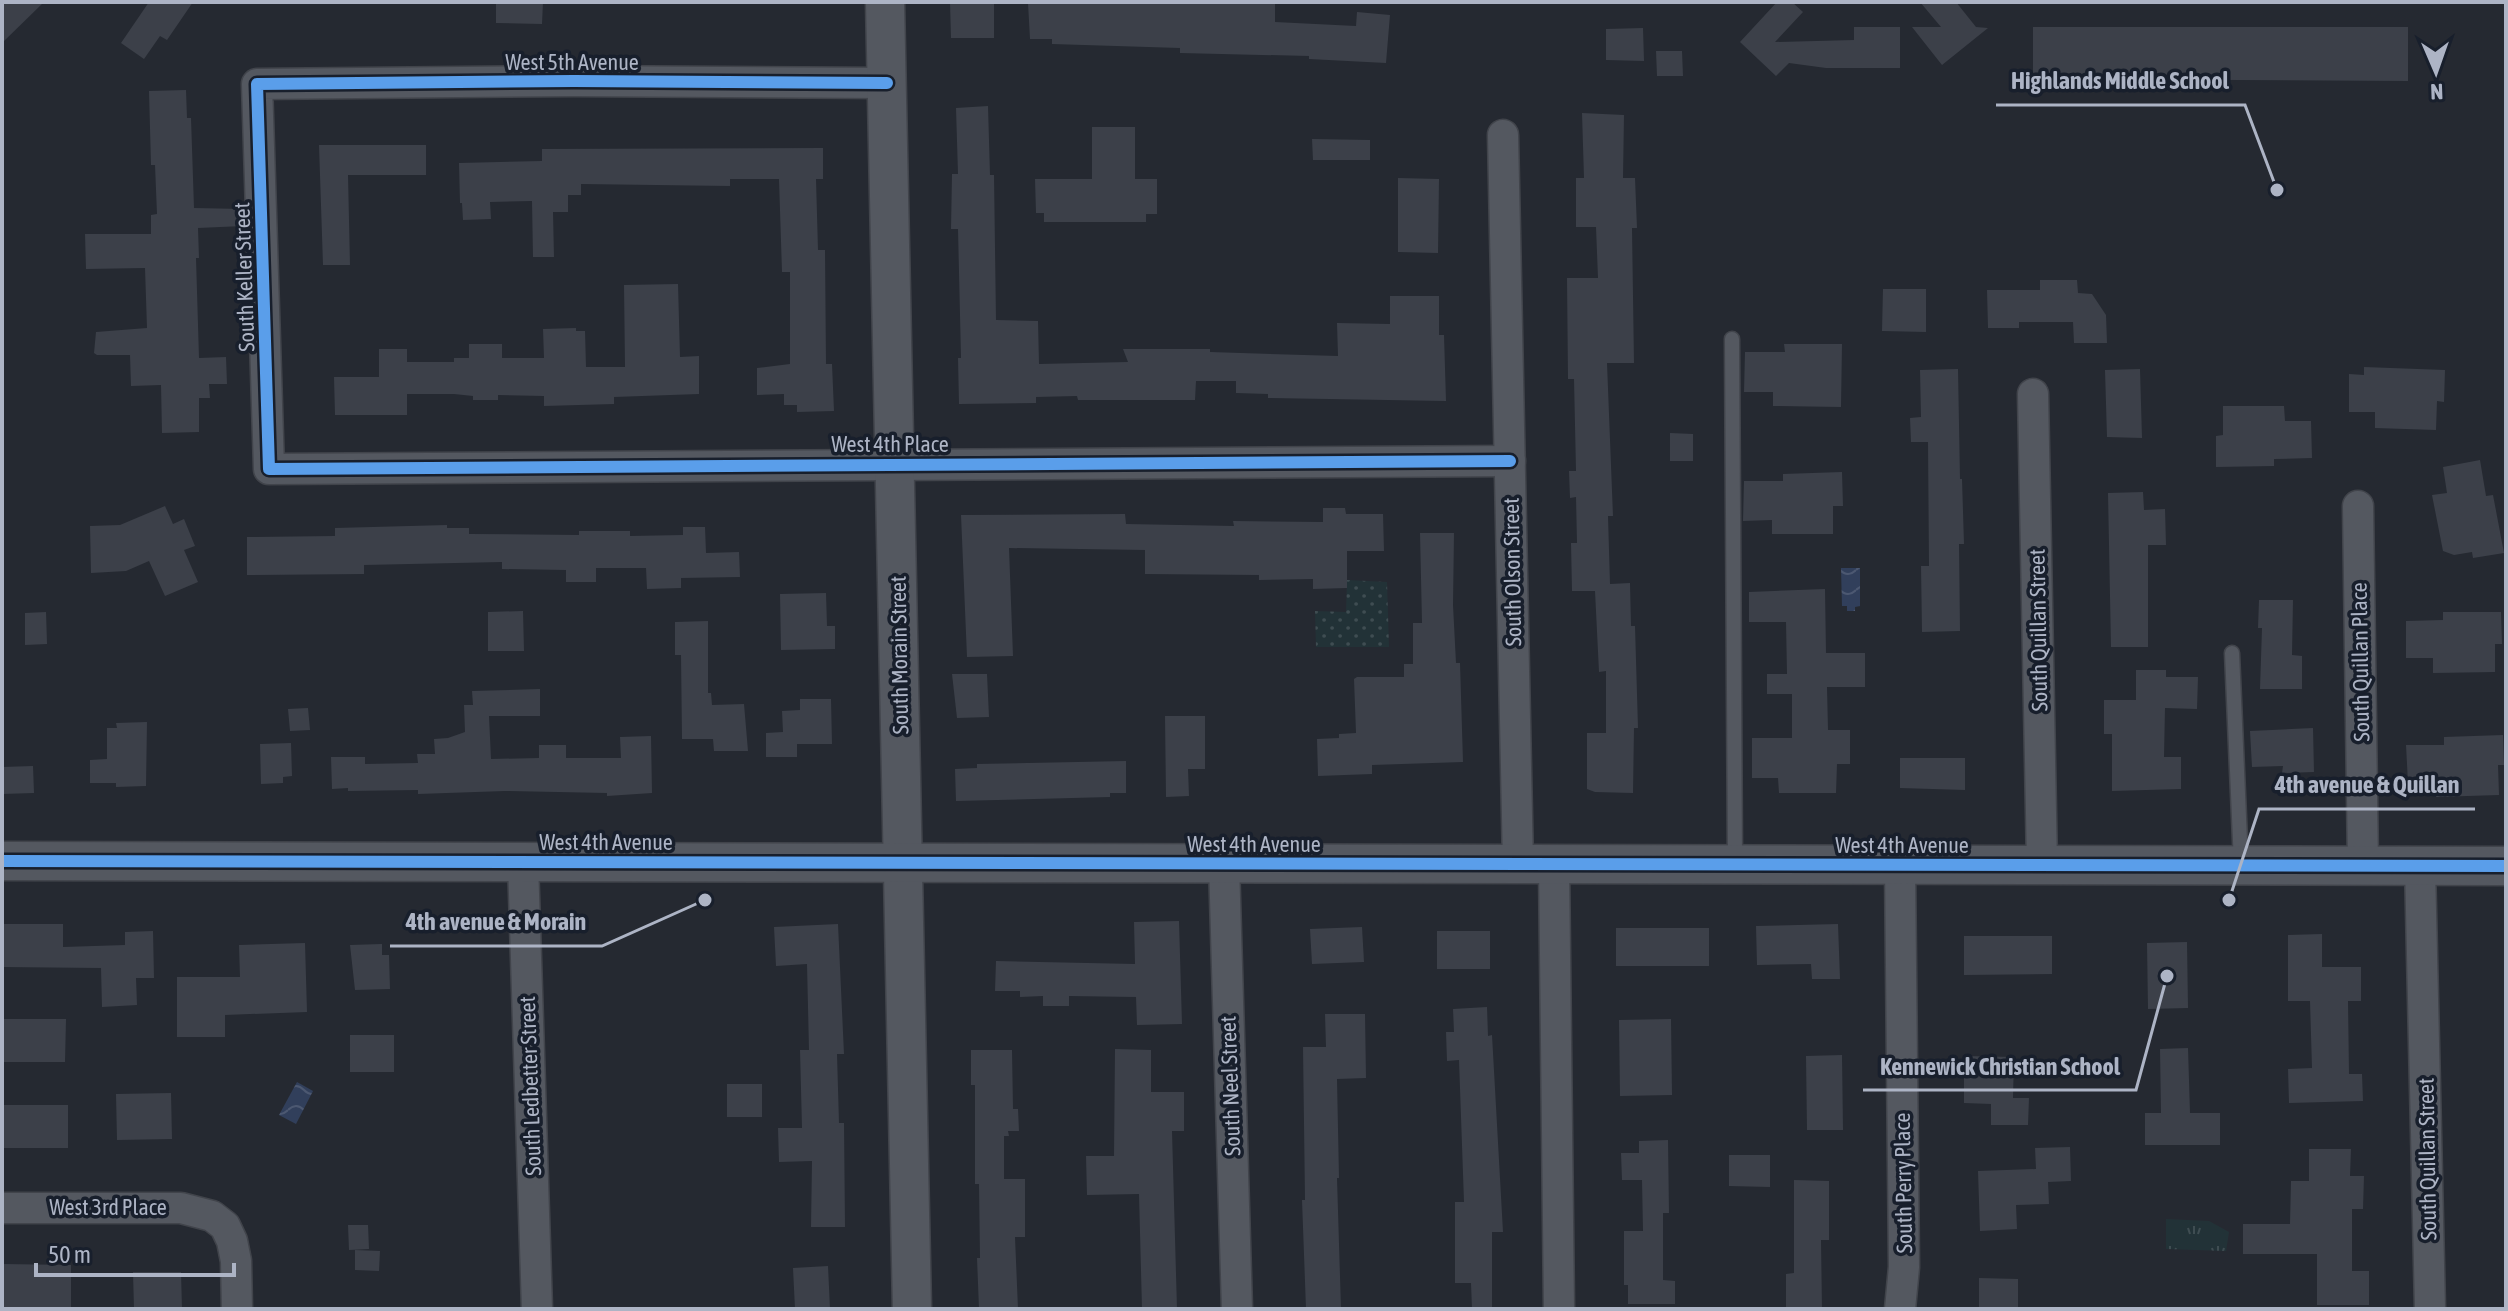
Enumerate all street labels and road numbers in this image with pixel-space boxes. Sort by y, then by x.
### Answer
street label: West 5th Avenue [505,49,639,75]
street label: South Keller Street [228,202,260,352]
street label: West 4th Place [831,431,949,457]
street label: South Olson Street [1498,497,1526,647]
street label: South Quillan Street [2024,548,2052,712]
street label: South Morain Street [885,575,913,735]
street label: South Quillan Place [2346,582,2374,742]
street label: West 4th Avenue [539,829,673,855]
street label: West 4th Avenue [1187,831,1321,857]
street label: West 4th Avenue [1835,832,1969,858]
street label: South Ledbetter Street [514,996,546,1176]
street label: South Neel Street [1215,1015,1245,1157]
street label: South Quillan Street [2413,1077,2441,1241]
street label: South Perry Place [1889,1112,1917,1254]
street label: West 3rd Place [49,1194,167,1220]

